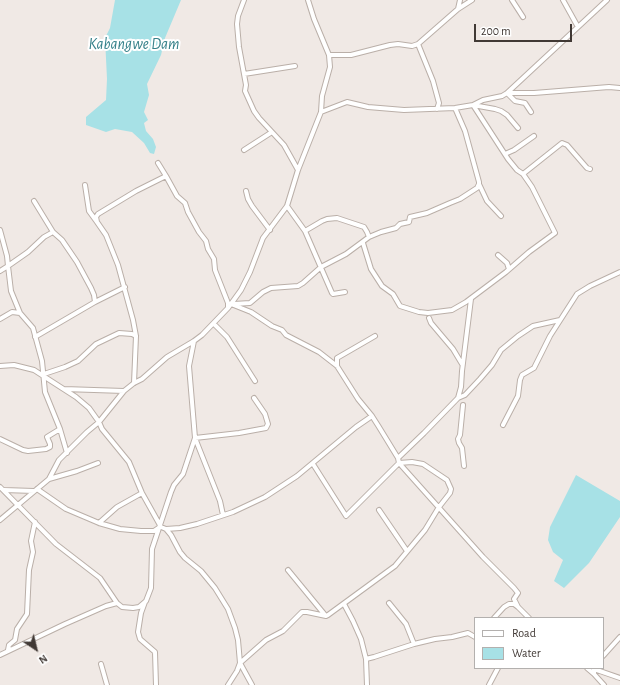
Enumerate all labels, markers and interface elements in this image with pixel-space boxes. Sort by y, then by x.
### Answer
scale bar [476,16,574,42]
text: 200 m [481,25,511,37]
water label: Kabangwe Dam [88,34,180,54]
legend [474,617,604,669]
text: Road [512,627,536,639]
north arrow [16,629,56,669]
text: Water [512,647,541,659]
text: N [37,653,49,666]

